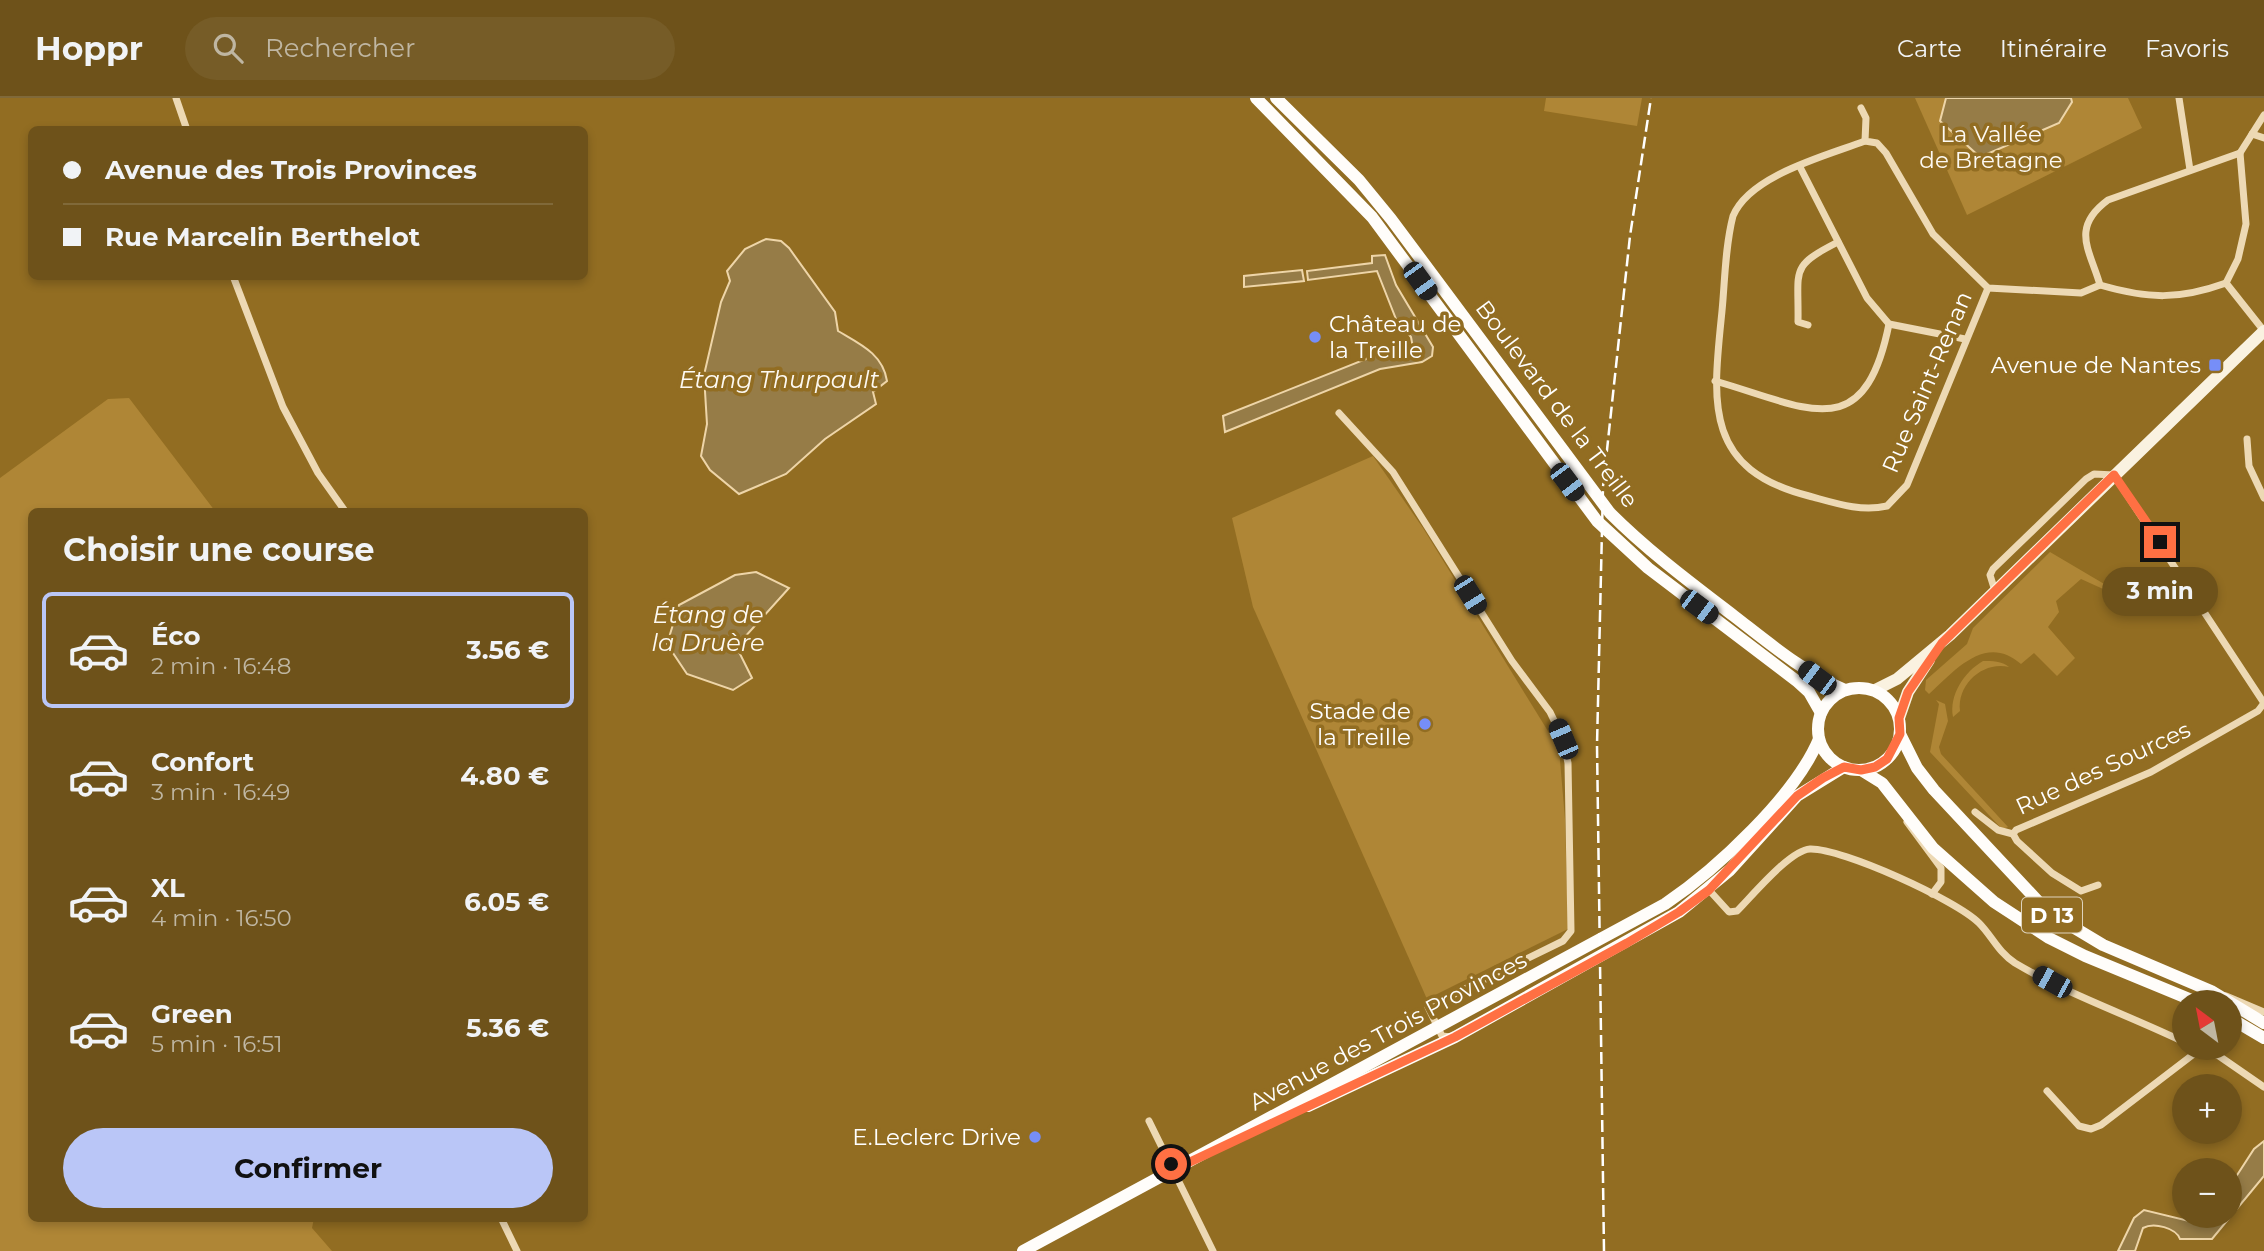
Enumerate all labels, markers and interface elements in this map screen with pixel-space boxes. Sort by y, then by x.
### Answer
search box [185,17,675,80]
text: Hoppr [35,28,143,68]
icon: search [209,29,247,67]
text: Rechercher [265,32,416,64]
text: Carte [1897,34,1962,63]
text: Itinéraire [2000,34,2107,63]
text: Favoris [2145,34,2229,63]
park label: La Vallée de Bretagne [1919,120,2063,174]
text: Avenue des Trois Provinces [105,154,477,186]
text: Rue Marcelin Berthelot [105,221,420,253]
car [1400,258,1441,304]
street label: Rue Saint-Renan [1876,287,1978,477]
street label: Boulevard de la Treille [1470,295,1644,513]
place label: Château de la Treille [1329,310,1461,364]
marker: Château de la Treille [1307,329,1323,345]
place label: Avenue de Nantes [1991,351,2201,379]
marker: Avenue de Nantes [2207,357,2223,373]
water label: Étang Thurpault [679,365,880,394]
car [1546,459,1589,505]
route end [2144,526,2176,558]
text: Choisir une course [63,530,375,569]
callout: 3 min [2102,566,2218,616]
car [1450,572,1491,618]
text: 3 min [2126,577,2194,605]
car [1676,586,1723,628]
water label: Étang de la Druère [652,600,764,657]
icon: car [67,619,130,682]
text: Éco [151,620,201,652]
text: 3.56 € [466,634,549,666]
text: 2 min · 16:48 [151,652,291,680]
car [1794,657,1841,699]
place label: Stade de la Treille [1309,697,1411,751]
street label: Rue des Sources [2011,715,2195,821]
marker: Stade de la Treille [1417,716,1433,732]
car [1546,716,1581,762]
icon: car [67,745,130,808]
text: Confort [151,746,254,778]
text: 4.80 € [460,760,549,792]
text: 3 min · 16:49 [151,778,290,806]
icon: car [67,871,130,934]
text: XL [151,872,185,904]
text: 6.05 € [464,886,549,918]
road number: D 13 [2022,898,2082,932]
text: 4 min · 16:50 [151,904,292,932]
street label: Avenue des Trois Provinces [1244,946,1532,1116]
car [2029,963,2076,1001]
north arrow [2172,990,2242,1060]
map controls [2172,990,2242,1228]
icon: car [67,997,130,1060]
text: Green [151,998,233,1030]
text: 5.36 € [466,1012,549,1044]
text: 5 min · 16:51 [151,1030,283,1058]
button: + [2172,1074,2242,1144]
place label: E.Leclerc Drive [852,1123,1021,1151]
button: Confirmer [63,1128,553,1208]
marker: E.Leclerc Drive [1027,1129,1043,1145]
route start [1155,1148,1187,1180]
button: − [2172,1158,2242,1228]

